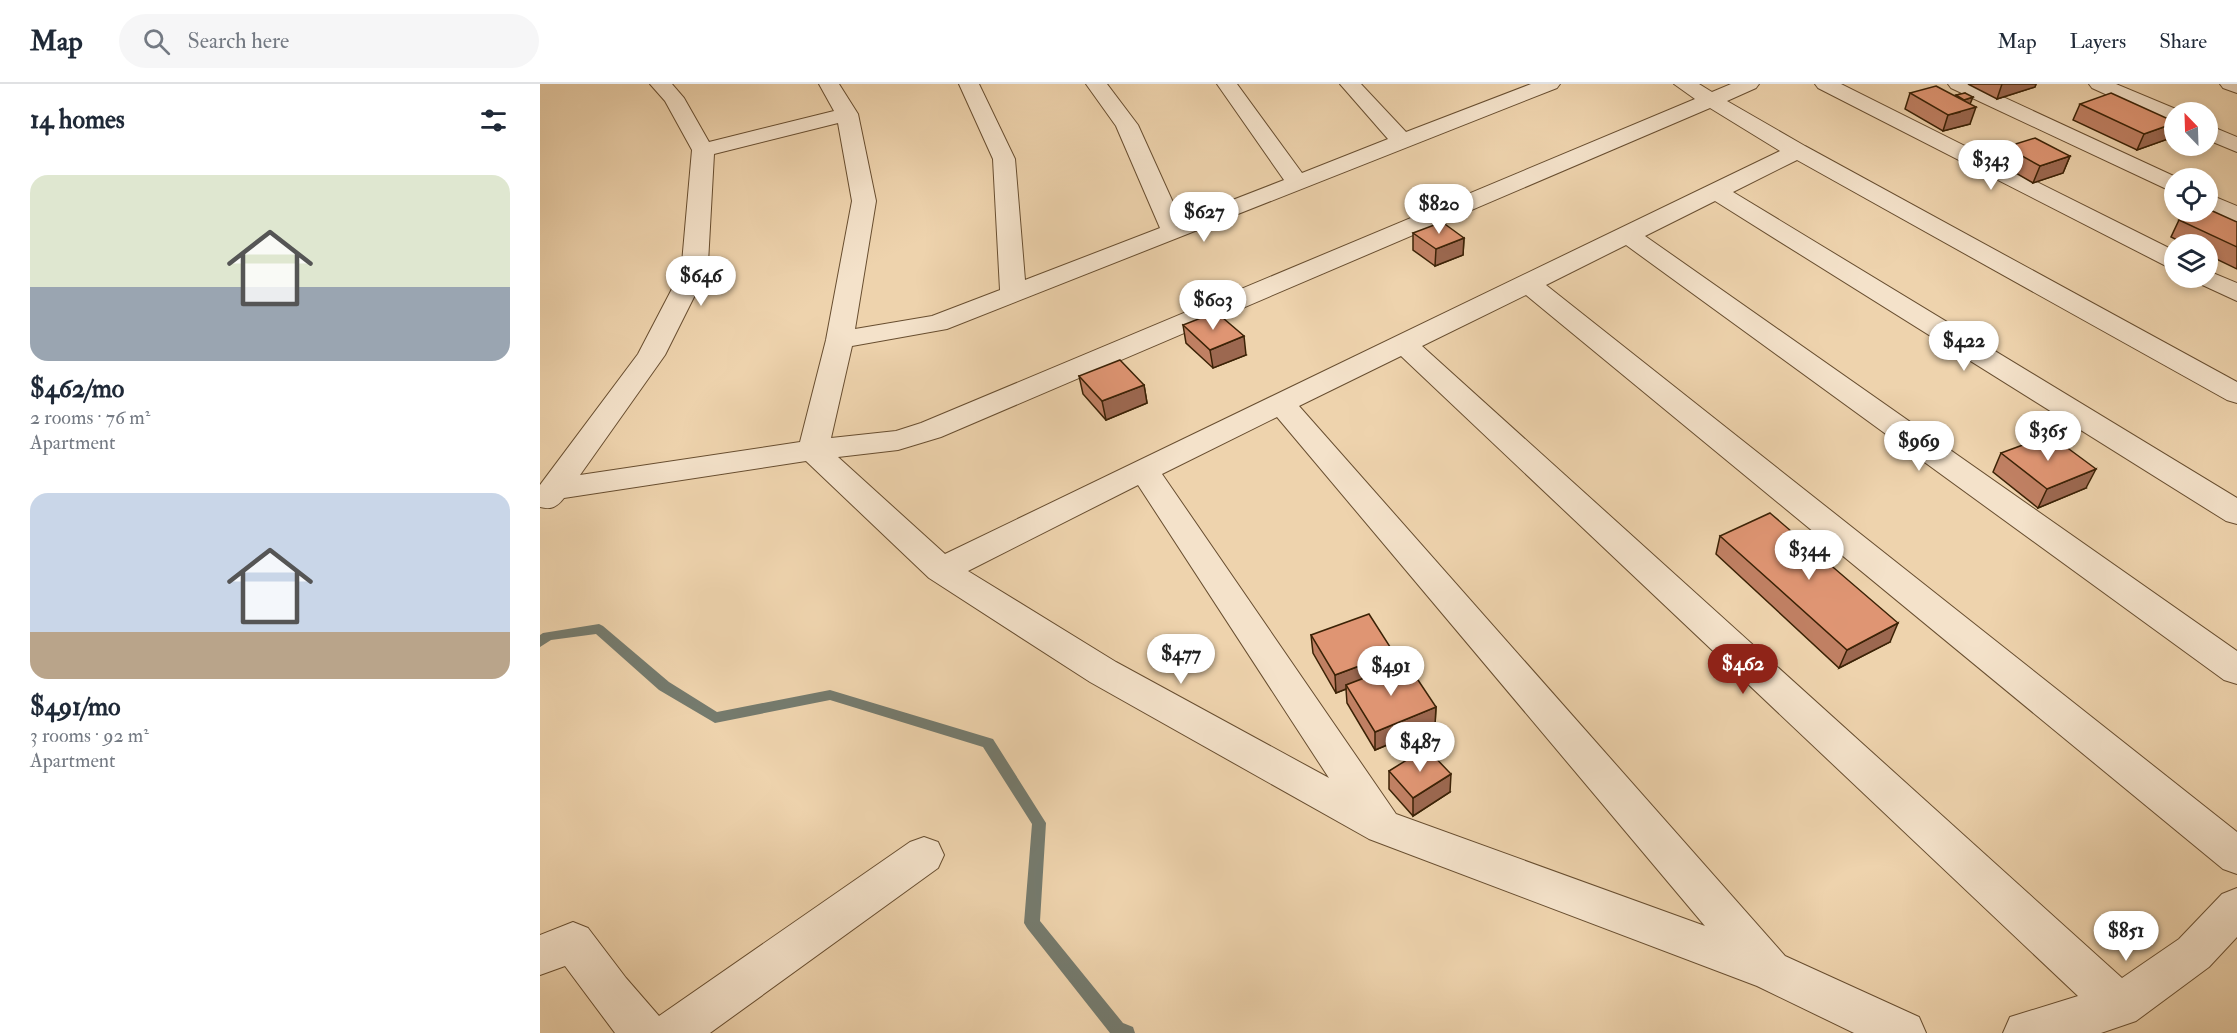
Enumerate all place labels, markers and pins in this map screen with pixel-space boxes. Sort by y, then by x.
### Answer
pin: $343 [1955,140,2027,191]
pin: $820 [1403,184,1475,235]
pin: $627 [1168,192,1240,243]
pin: $646 [665,256,737,307]
pin: $603 [1177,280,1249,331]
pin: $422 [1928,321,2000,372]
pin: $365 [2012,411,2084,462]
pin: $969 [1883,421,1955,472]
pin: $344 [1773,530,1845,581]
pin: $477 [1145,634,1217,685]
pin: $462 [1707,644,1779,695]
pin: $491 [1355,646,1427,697]
pin: $487 [1384,722,1456,773]
pin: $851 [2090,911,2162,962]

